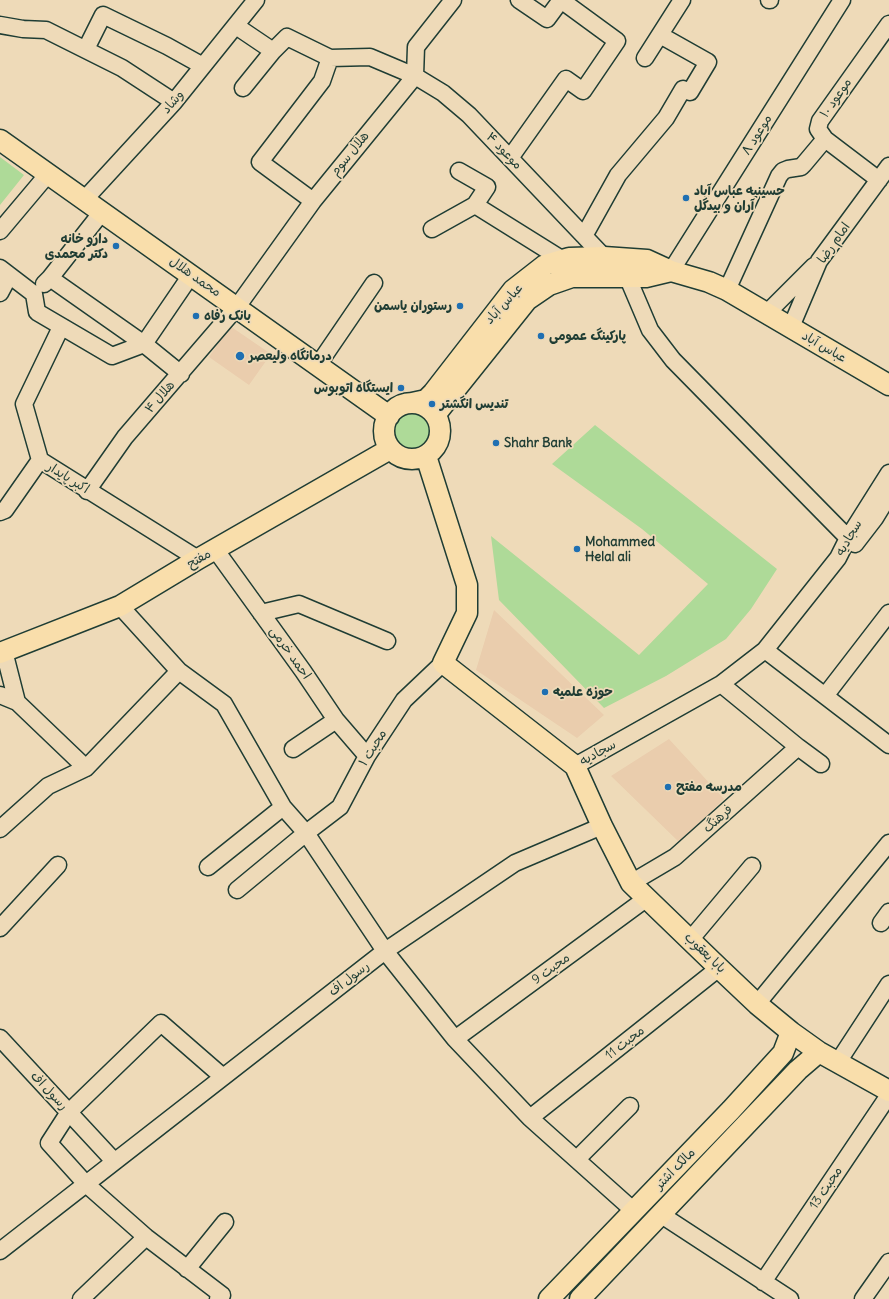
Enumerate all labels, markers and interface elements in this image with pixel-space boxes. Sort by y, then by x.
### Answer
street label: موعود ۱۰ [817,75,855,121]
street label: وشاد [159,87,187,117]
street label: موعود ۸ [739,112,775,158]
street label: هلال سوم [327,129,373,179]
street label: موعود ۴ [483,129,525,173]
place label: حسینیه عباس آباد آران و بیدگل [694,183,785,214]
marker: حسینیه عباس آباد آران و بیدگل [681,193,691,203]
street label: امام رضا [814,219,854,267]
place label: دارو خانه دکتر محمدی [45,231,108,262]
marker: دارو خانه دکتر محمدی [111,241,121,251]
street label: محمد هلال [166,254,224,300]
street label: عباس آباد [482,281,526,327]
place label: رستوران یاسمن [374,298,452,314]
marker: رستوران یاسمن [455,301,465,311]
place label: بانک رفاه [204,308,251,324]
marker: بانک رفاه [191,311,201,321]
place label: پارکینگ عمومی [549,328,626,344]
street label: عباس آباد [799,328,849,366]
marker: پارکینگ عمومی [536,331,546,341]
place label: درمانگاه ولیعصر [249,348,332,364]
marker: درمانگاه ولیعصر [234,350,246,362]
street label: هلال ۴ [142,378,178,416]
place label: ایستگاه اتوبوس [314,380,393,396]
marker: ایستگاه اتوبوس [396,383,406,393]
place label: تندیس انگشتر [440,396,508,412]
marker: تندیس انگشتر [427,399,437,409]
place label: Shahr Bank [504,435,572,451]
marker: Shahr Bank [491,438,501,448]
street label: اکبر پایدار [44,459,92,497]
street label: سجادیه [832,517,866,559]
place label: Mohammed Helal ali [585,534,655,565]
marker: Mohammed Helal ali [572,544,582,554]
street label: مفتح [184,546,214,572]
street label: احمد خرمی [266,623,314,683]
place label: حوزه علمیه [553,684,613,700]
marker: حوزه علمیه [540,687,550,697]
street label: محبت ۱ [356,727,390,769]
street label: سجادیه [577,737,619,769]
place label: مدرسه مفتح [676,779,742,795]
marker: مدرسه مفتح [663,782,673,792]
street label: فرهنگ [700,802,736,836]
street label: بابا یعقوب [681,929,729,977]
street label: محبت 9 [529,950,573,988]
street label: رسول اف [326,958,372,1000]
street label: محبت 11 [602,1023,648,1063]
street label: رسول اف [27,1069,71,1113]
street label: مالک اشتر [651,1145,699,1193]
street label: محبت 13 [806,1164,846,1212]

